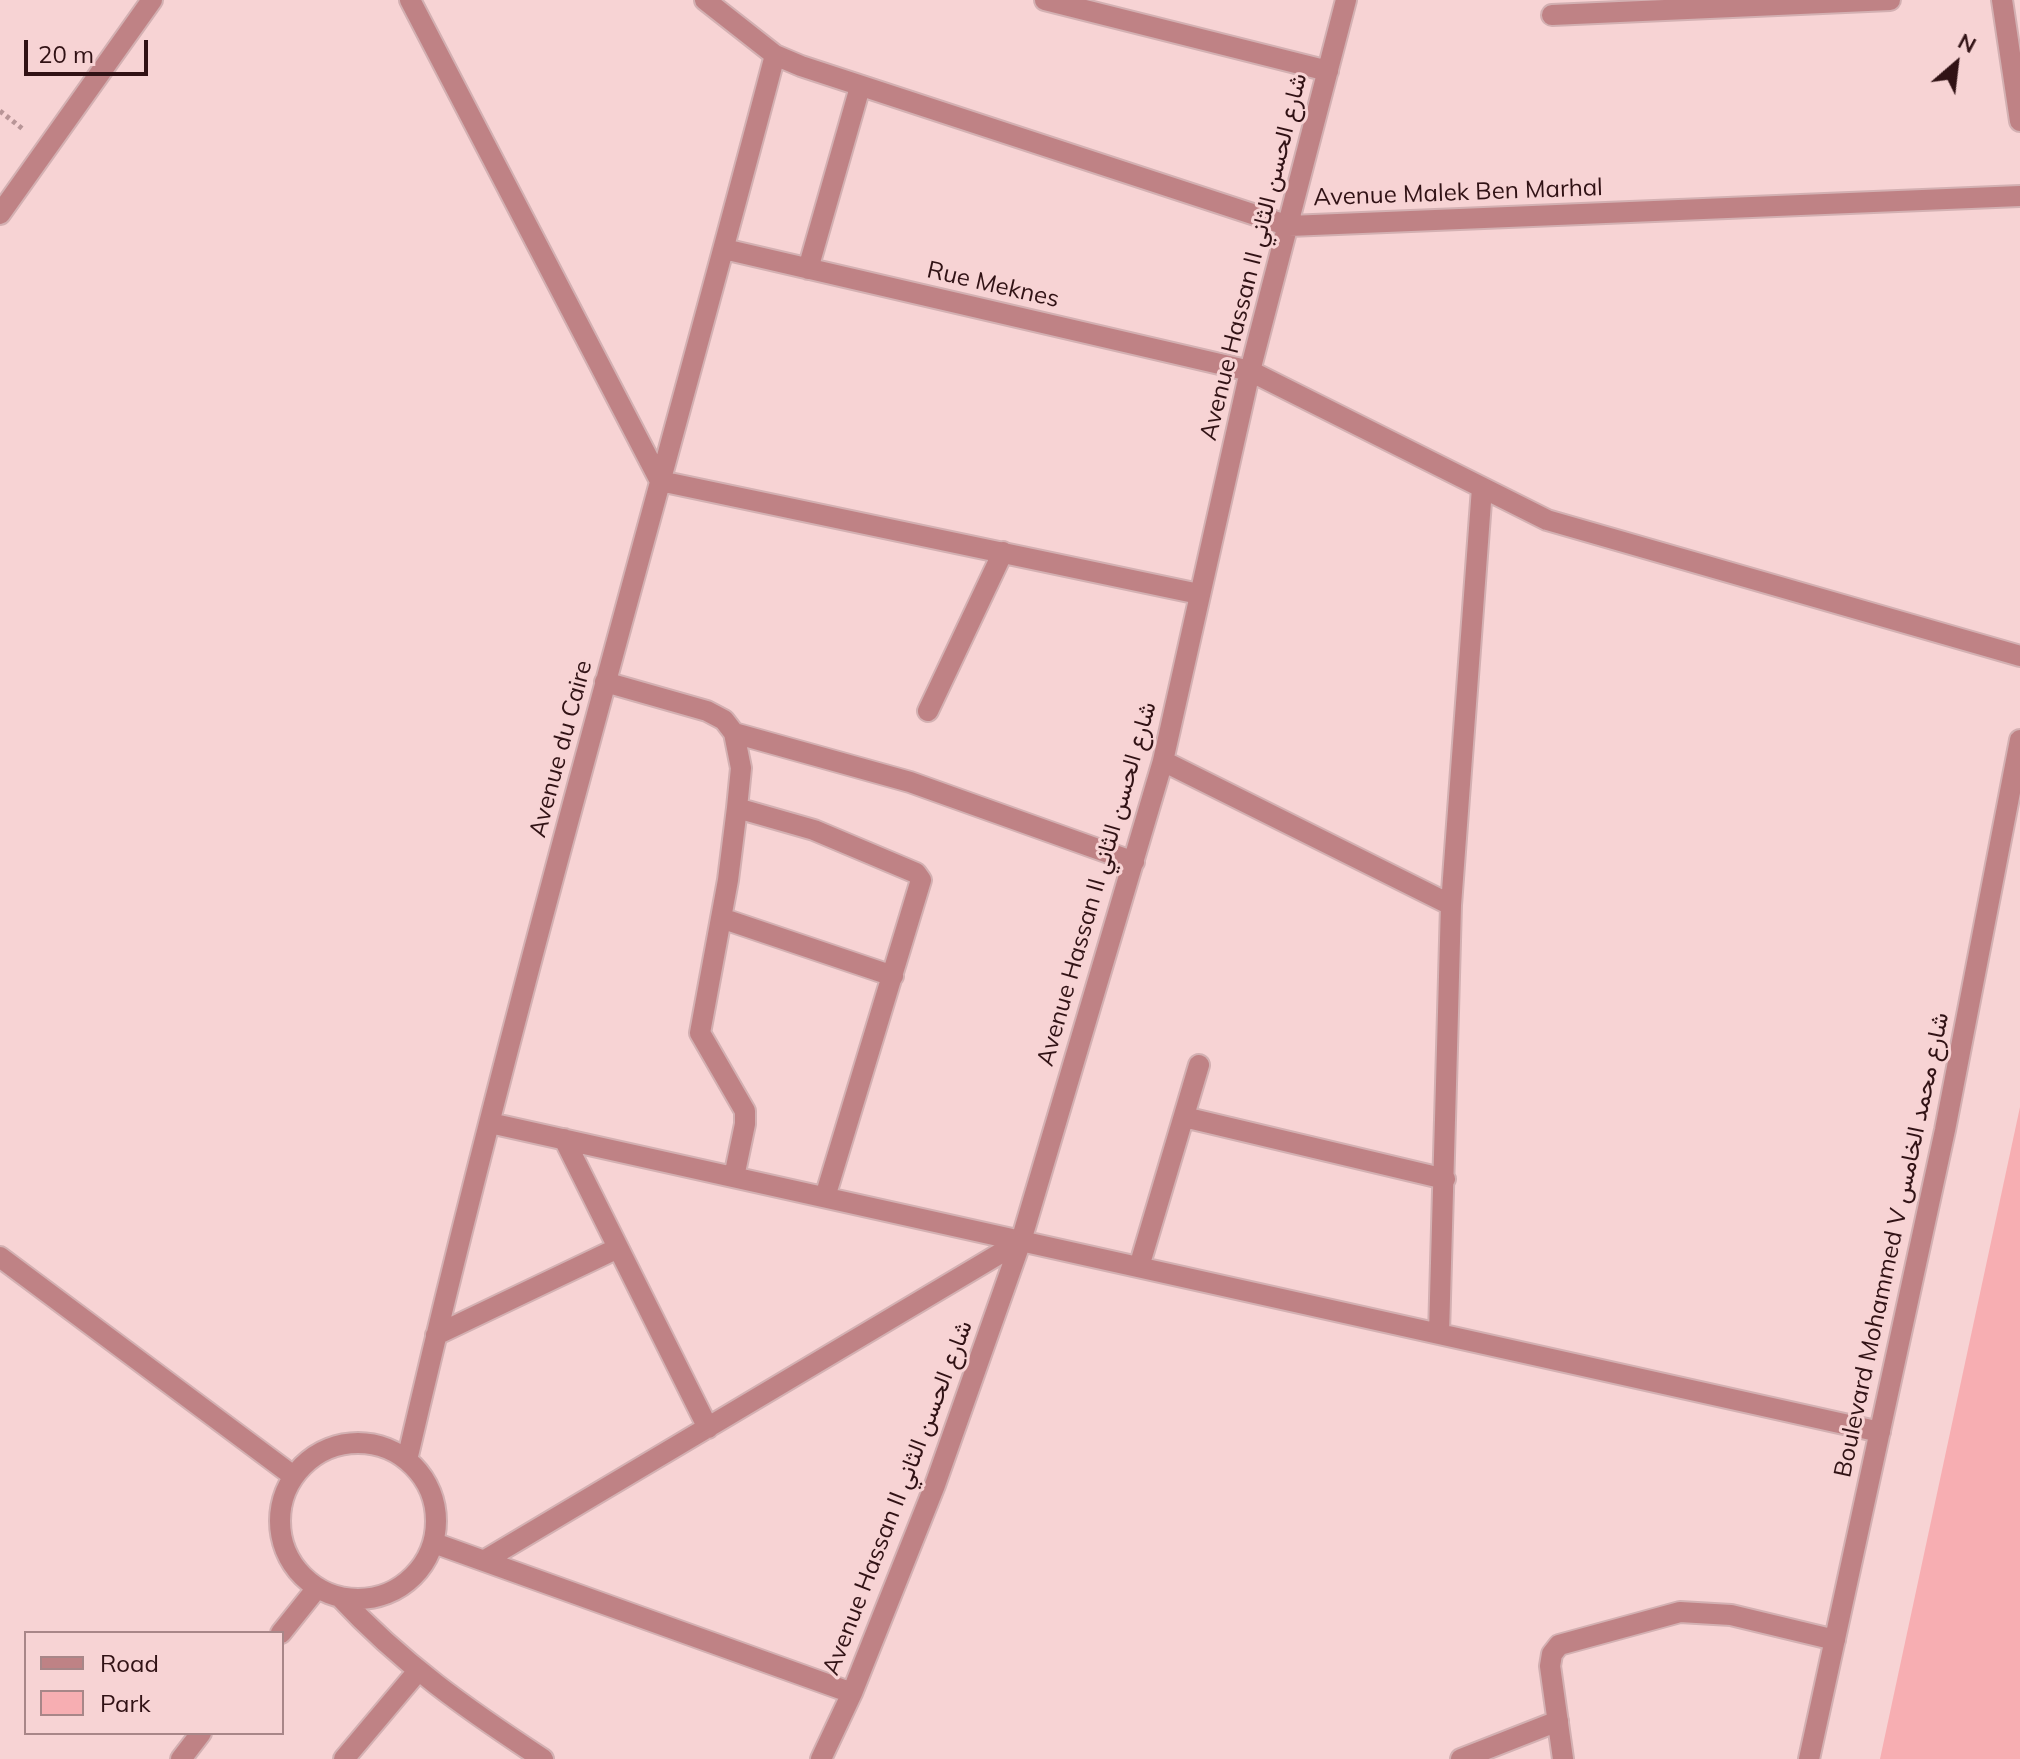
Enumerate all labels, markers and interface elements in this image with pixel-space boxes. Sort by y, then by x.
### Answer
scale bar [28,24,152,74]
north arrow [1916,24,1996,104]
text: N [1953,27,1981,59]
text: 20 m [38,39,94,69]
street label: Avenue Hassan II شارع الحسن الثاني [1194,70,1314,444]
street label: Avenue Malek Ben Marhal [1313,174,1603,212]
street label: Rue Meknes [924,256,1062,314]
street label: Avenue du Caire [524,657,598,841]
street label: Avenue Hassan II شارع الحسن الثاني [1031,699,1163,1069]
street label: Boulevard Mohammed V شارع محمد الخامس [1829,1010,1955,1480]
street label: Avenue Hassan II شارع الحسن الثاني [817,1317,979,1679]
legend [24,1631,284,1735]
text: Road [100,1648,159,1678]
text: Park [100,1688,151,1718]

